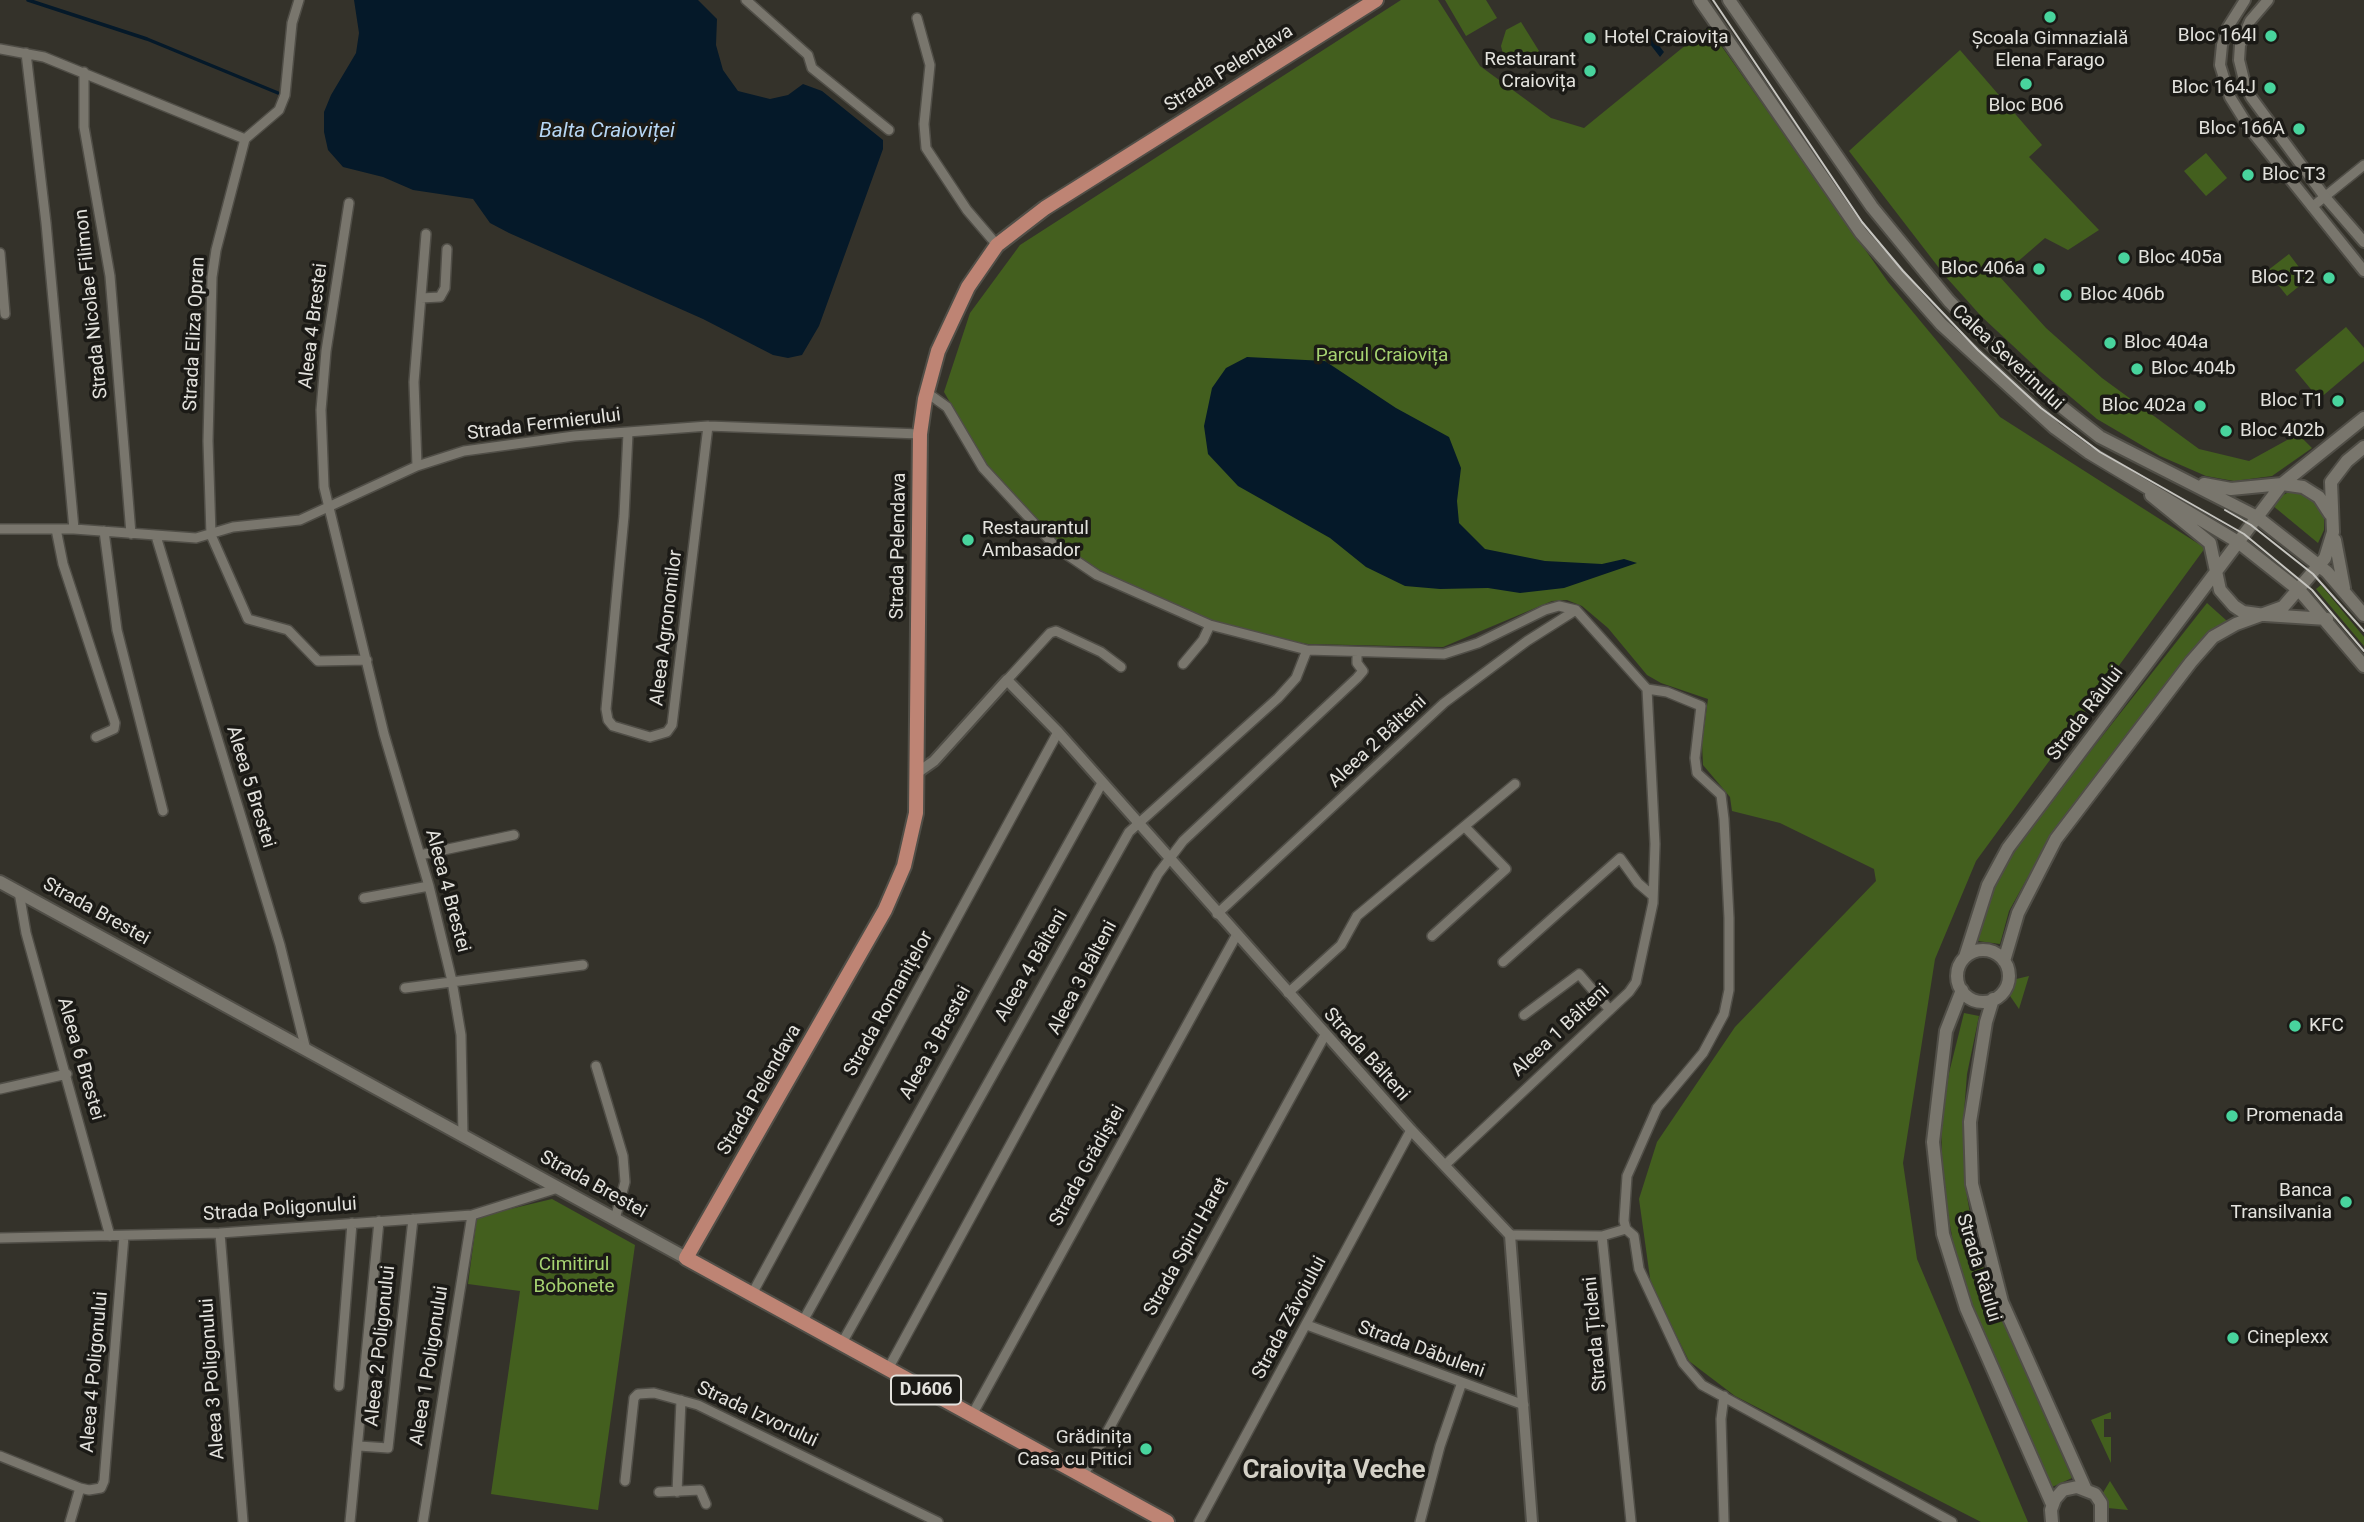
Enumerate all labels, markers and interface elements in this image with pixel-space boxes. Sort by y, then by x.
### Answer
marker: Școala Gimnazială Elena Farago [2042,9,2058,25]
street label: Strada Pelendava [1161,20,1297,118]
place label: Bloc 164I [2178,25,2257,47]
place label: Hotel Craiovița [1604,27,1728,49]
place label: Școala Gimnazială Elena Farago [1972,28,2128,72]
marker: Bloc 164I [2263,28,2279,44]
marker: Hotel Craiovița [1582,30,1598,46]
place label: Restaurant Craiovița [1484,49,1576,93]
marker: Restaurant Craiovița [1582,63,1598,79]
marker: Bloc B06 [2018,76,2034,92]
place label: Bloc 164J [2172,77,2256,99]
marker: Bloc 164J [2262,80,2278,96]
place label: Bloc B06 [1988,95,2064,117]
place label: Bloc 166A [2199,118,2285,140]
water label: Balta Craioviței [539,119,675,145]
marker: Bloc 166A [2291,121,2307,137]
place label: Bloc T3 [2262,164,2326,186]
marker: Bloc T3 [2240,167,2256,183]
street label: Strada Nicolae Filimon [71,208,113,400]
place label: Bloc 405a [2138,247,2222,269]
marker: Bloc 405a [2116,250,2132,266]
street label: Strada Eliza Opran [180,256,210,412]
place label: Bloc 406a [1941,258,2025,280]
marker: Bloc 406a [2031,261,2047,277]
street label: Aleea 4 Brestei [295,262,333,390]
place label: Bloc T2 [2251,267,2315,289]
marker: Bloc T2 [2321,270,2337,286]
place label: Bloc 406b [2080,284,2165,306]
marker: Bloc 406b [2058,287,2074,303]
street label: Calea Severinului [1946,300,2068,416]
place label: Bloc 404a [2124,332,2208,354]
marker: Bloc 404a [2102,335,2118,351]
park label: Parcul Craiovița [1316,345,1448,367]
place label: Bloc 404b [2151,358,2236,380]
marker: Bloc 404b [2129,361,2145,377]
place label: Bloc T1 [2260,390,2324,412]
marker: Bloc T1 [2330,393,2346,409]
place label: Bloc 402a [2102,395,2186,417]
marker: Bloc 402a [2192,398,2208,414]
street label: Strada Fermierului [466,404,622,446]
place label: Bloc 402b [2240,420,2325,442]
marker: Bloc 402b [2218,423,2234,439]
street label: Strada Pelendava [886,472,912,620]
place label: Restaurantul Ambasador [982,518,1089,562]
marker: Restaurantul Ambasador [960,532,976,548]
street label: Aleea Agronomilor [646,549,688,707]
street label: Strada Râului [2043,662,2129,766]
street label: Aleea 2 Bâlteni [1324,691,1432,793]
street label: Aleea 5 Brestei [221,723,279,851]
street label: Aleea 4 Brestei [420,827,474,955]
street label: Strada Brestei [39,873,153,951]
street label: Aleea 4 Bâlteni [991,906,1073,1026]
street label: Aleea 3 Bâlteni [1043,917,1123,1039]
street label: Strada Romanițelor [840,927,938,1081]
street label: Aleea 1 Bâlteni [1507,980,1615,1082]
street label: Aleea 3 Brestei [895,982,977,1104]
street label: Aleea 6 Brestei [52,995,108,1123]
street label: Strada Bâlteni [1318,1004,1414,1106]
place label: KFC [2309,1015,2344,1037]
marker: KFC [2287,1018,2303,1034]
street label: Strada Pelendava [713,1021,807,1159]
street label: Strada Grădiștei [1045,1101,1131,1231]
place label: Promenada [2246,1105,2344,1127]
marker: Promenada [2224,1108,2240,1124]
street label: Strada Brestei [536,1146,650,1224]
street label: Strada Spiru Haret [1140,1174,1234,1320]
place label: Banca Transilvania [2231,1180,2332,1224]
street label: Strada Poligonului [202,1193,358,1227]
marker: Banca Transilvania [2338,1194,2354,1210]
street label: Strada Râului [1951,1211,2005,1325]
street label: Strada Zăvoiului [1248,1253,1332,1383]
park label: Cimitirul Bobonete [533,1254,615,1298]
street label: Aleea 2 Poligonului [361,1264,401,1428]
street label: Strada Țicleni [1580,1276,1612,1392]
street label: Aleea 1 Poligonului [406,1284,454,1448]
street label: Aleea 4 Poligonului [77,1290,113,1454]
street label: Aleea 3 Poligonului [196,1298,230,1460]
street label: Strada Dăbuleni [1354,1316,1488,1384]
place label: Cineplexx [2247,1327,2329,1349]
marker: Cineplexx [2225,1330,2241,1346]
road number: DJ606 [891,1376,961,1405]
street label: Strada Izvorului [693,1377,821,1453]
place label: Grădinița Casa cu Pitici [1017,1427,1132,1471]
marker: Grădinița Casa cu Pitici [1138,1441,1154,1457]
district label: Craiovița Veche [1242,1455,1426,1487]

